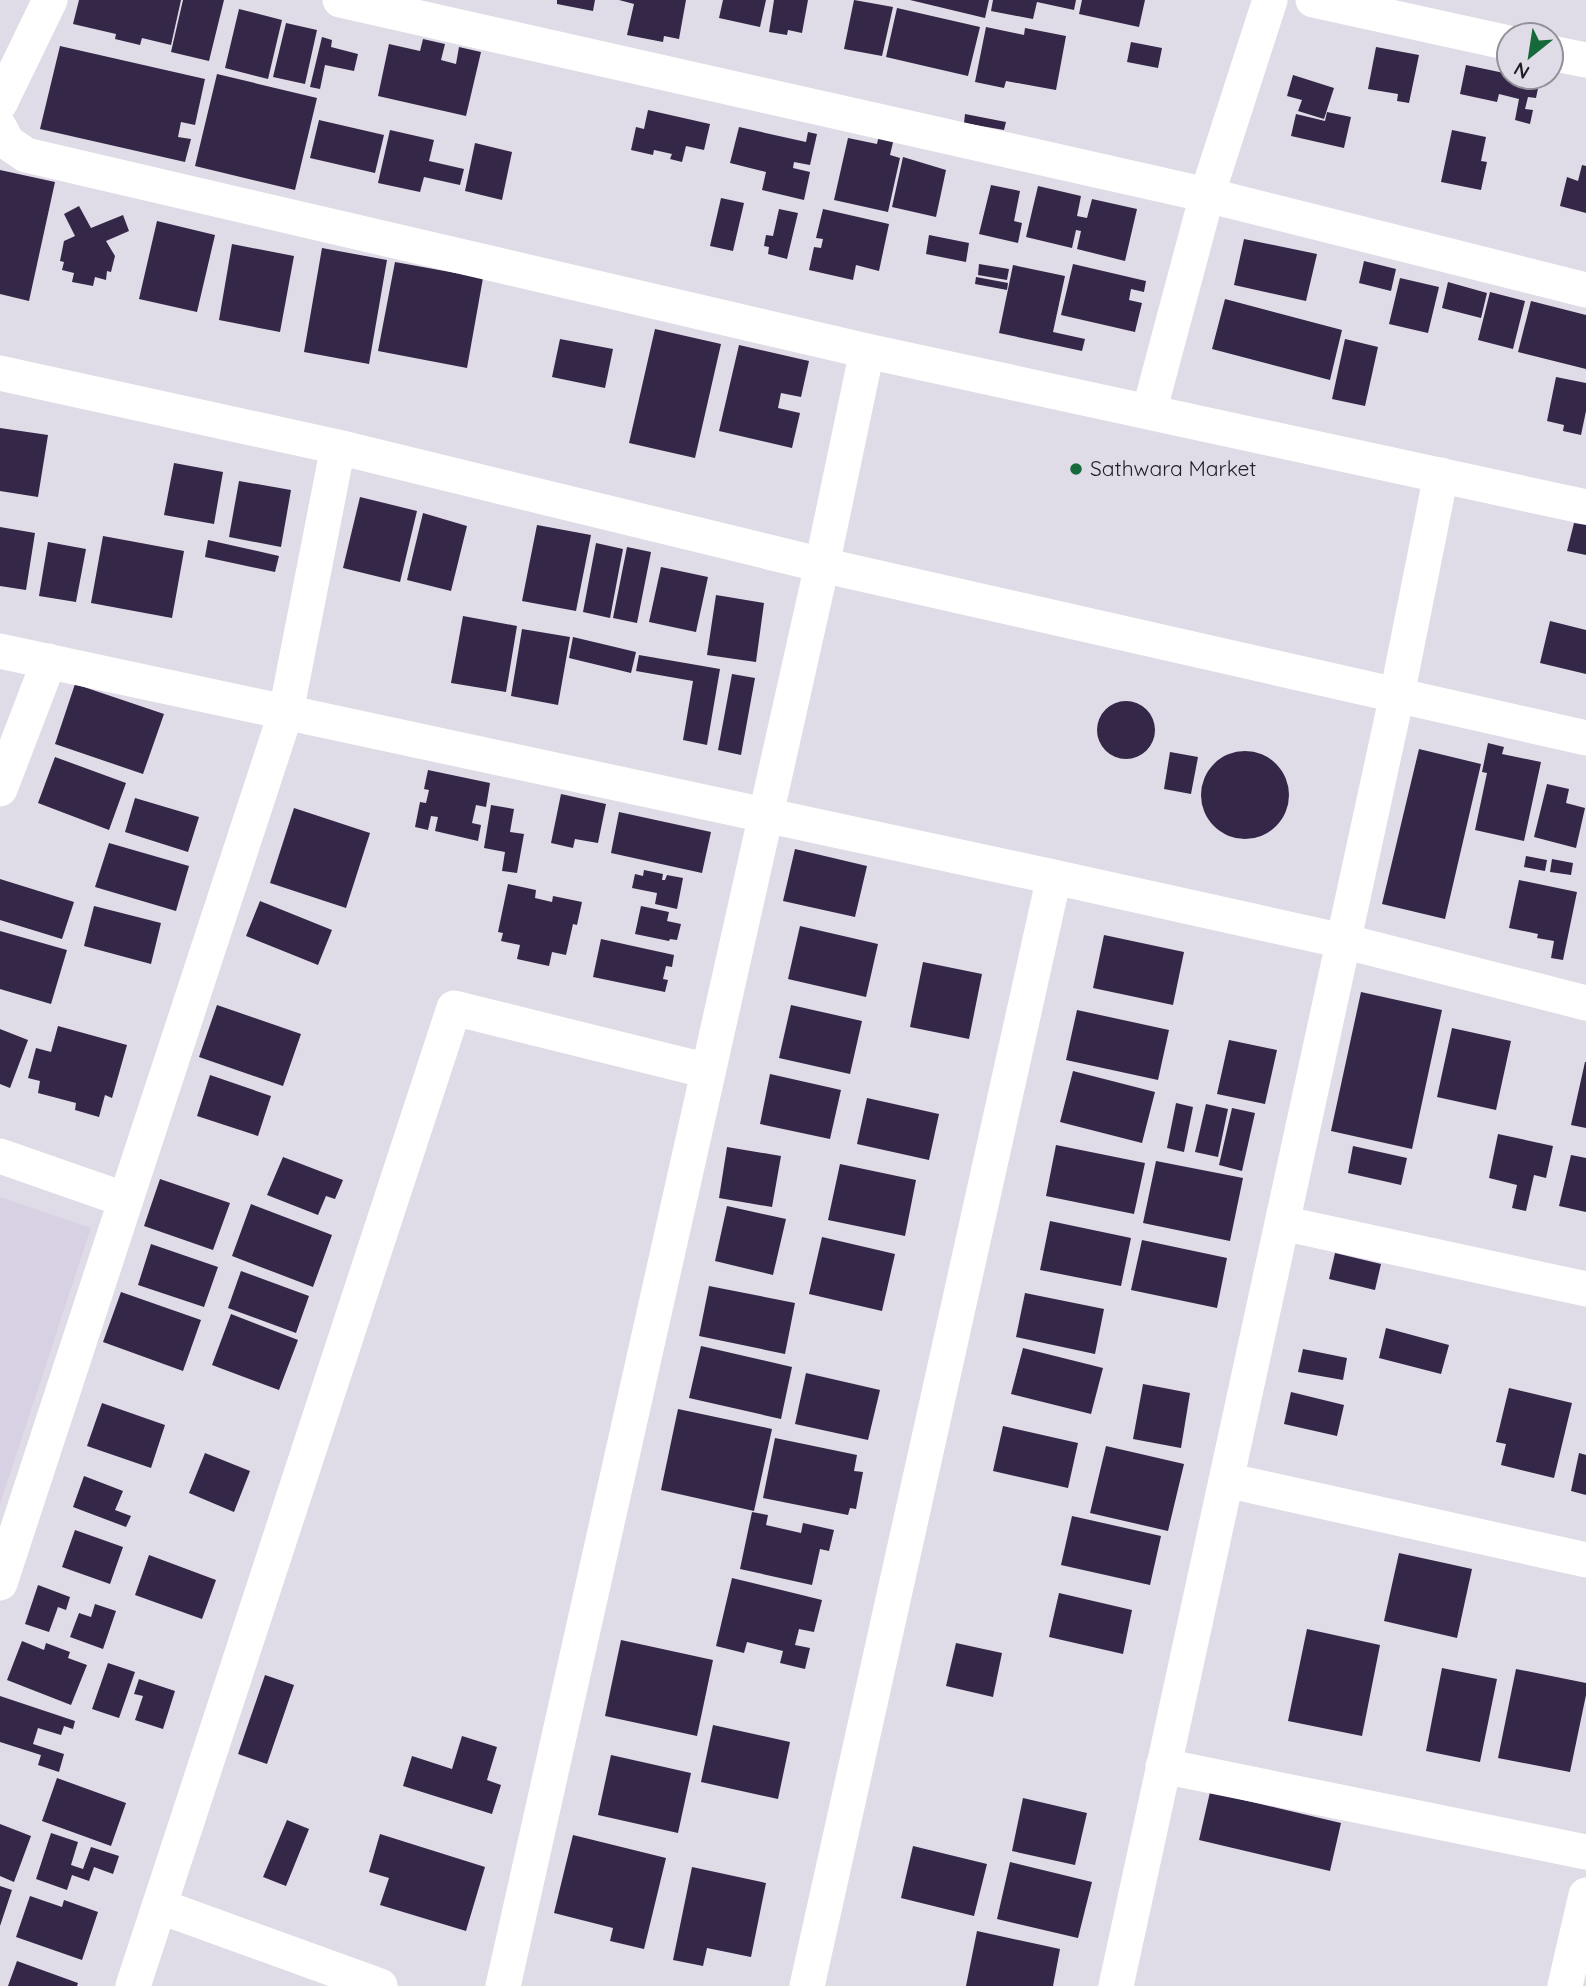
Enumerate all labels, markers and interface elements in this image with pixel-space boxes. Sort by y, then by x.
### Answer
north arrow [1495,21,1565,91]
text: N [1509,57,1534,85]
place label: Sathwara Market [1090,455,1256,481]
marker: Sathwara Market [1068,461,1084,477]

